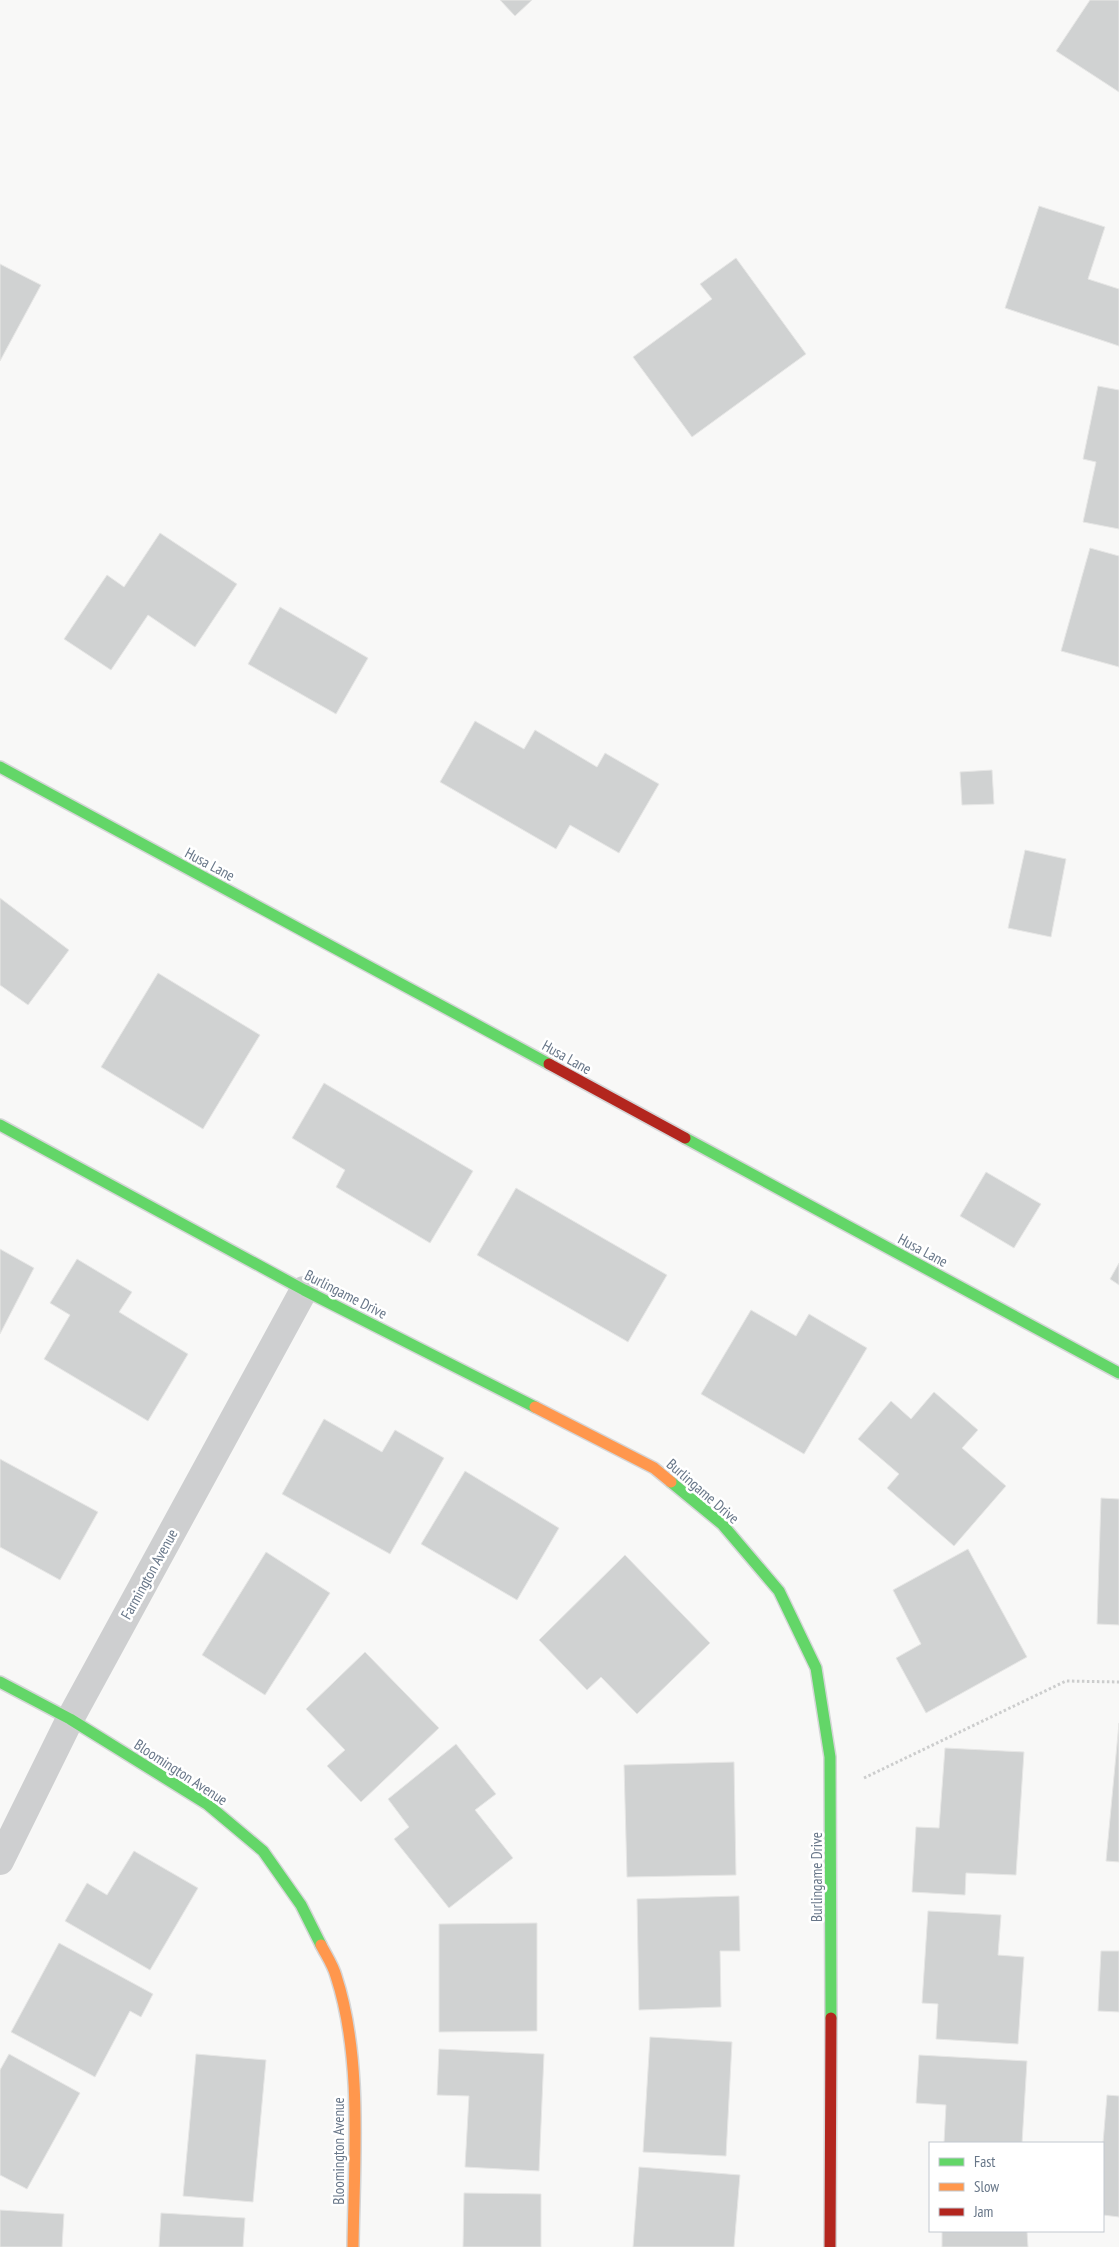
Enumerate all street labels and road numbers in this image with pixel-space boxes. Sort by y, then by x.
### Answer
street label: Husa Lane [182,843,238,885]
street label: Husa Lane [539,1036,595,1078]
street label: Husa Lane [895,1229,951,1271]
street label: Burlingame Drive [302,1265,390,1323]
street label: Burlingame Drive [663,1454,743,1528]
street label: Farmington Avenue [116,1526,182,1622]
street label: Bloomington Avenue [131,1735,231,1809]
street label: Burlingame Drive [807,1832,826,1922]
street label: Bloomington Avenue [329,2097,348,2205]

